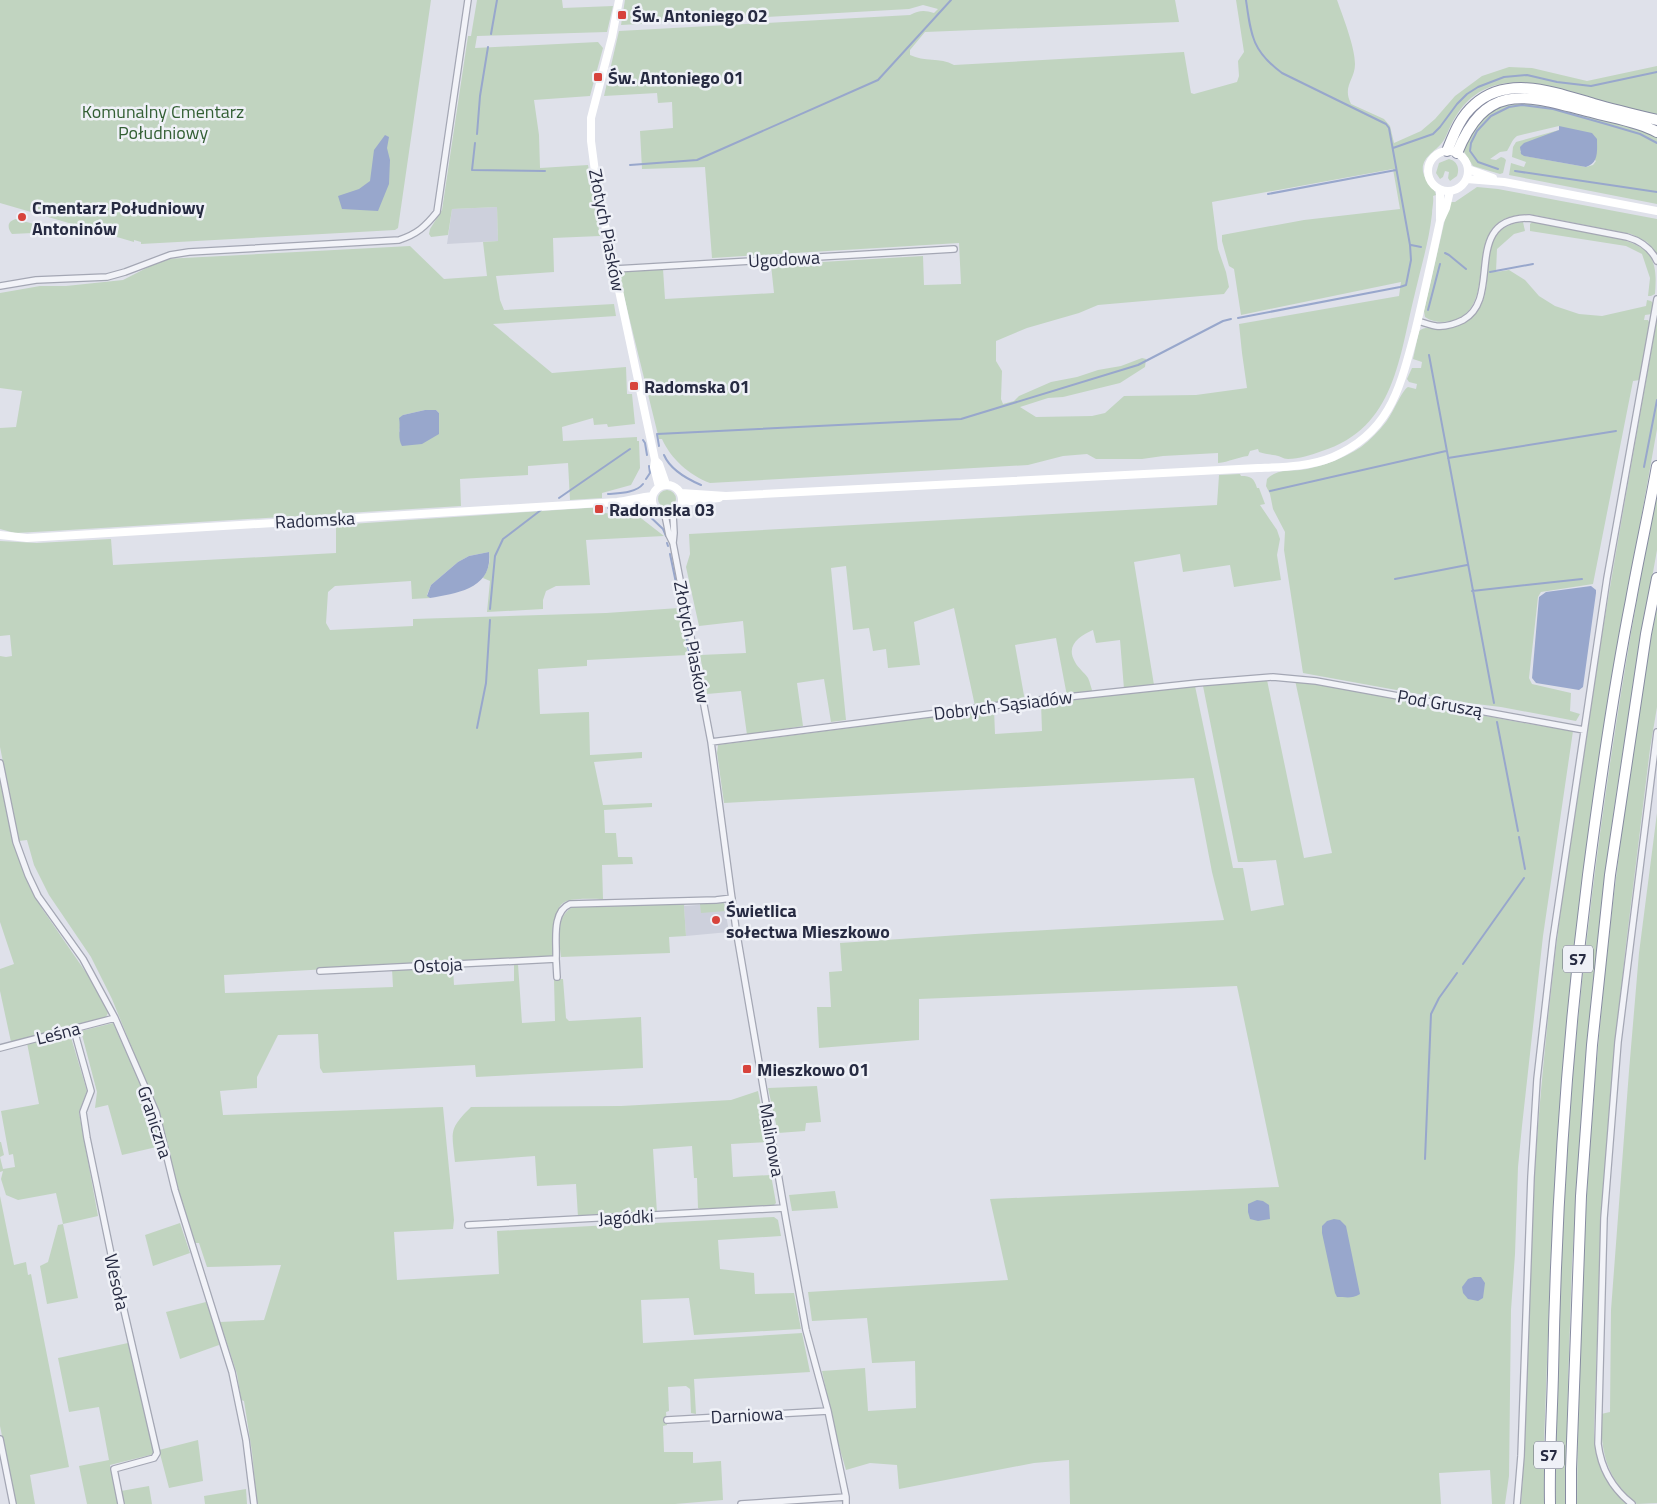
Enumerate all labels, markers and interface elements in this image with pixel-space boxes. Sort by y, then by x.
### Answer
place label: Św. Antoniego 02 [632,2,768,29]
marker: Św. Antoniego 02 [616,9,628,21]
place label: Św. Antoniego 01 [608,64,744,91]
marker: Św. Antoniego 01 [592,71,604,83]
park label: Komunalny Cmentarz Południowy [82,98,244,146]
street label: Złotych Piasków [582,166,632,294]
place label: Cmentarz Południowy Antoninów [32,194,205,242]
marker: Cmentarz Południowy Antoninów [16,211,28,223]
street label: Ugodowa [747,244,821,274]
place label: Radomska 01 [644,373,750,400]
marker: Radomska 01 [628,380,640,392]
place label: Radomska 03 [609,496,715,523]
marker: Radomska 03 [593,503,605,515]
street label: Radomska [274,504,356,536]
street label: Złotych Piasków [667,578,717,706]
street label: Pod Gruszą [1395,682,1485,724]
street label: Dobrych Sąsiadów [932,683,1074,727]
place label: Świetlica sołectwa Mieszkowo [726,897,890,945]
marker: Świetlica sołectwa Mieszkowo [710,914,722,926]
road number: S7 [1563,946,1593,972]
street label: Ostoja [413,950,463,980]
street label: Leśna [33,1014,83,1052]
place label: Mieszkowo 01 [757,1056,869,1083]
marker: Mieszkowo 01 [741,1063,753,1075]
street label: Graniczna [131,1082,179,1162]
street label: Malinowa [752,1101,792,1179]
street label: Jagódki [598,1202,654,1232]
street label: Wesoła [97,1251,137,1313]
street label: Darniowa [710,1400,784,1430]
road number: S7 [1534,1442,1564,1468]

